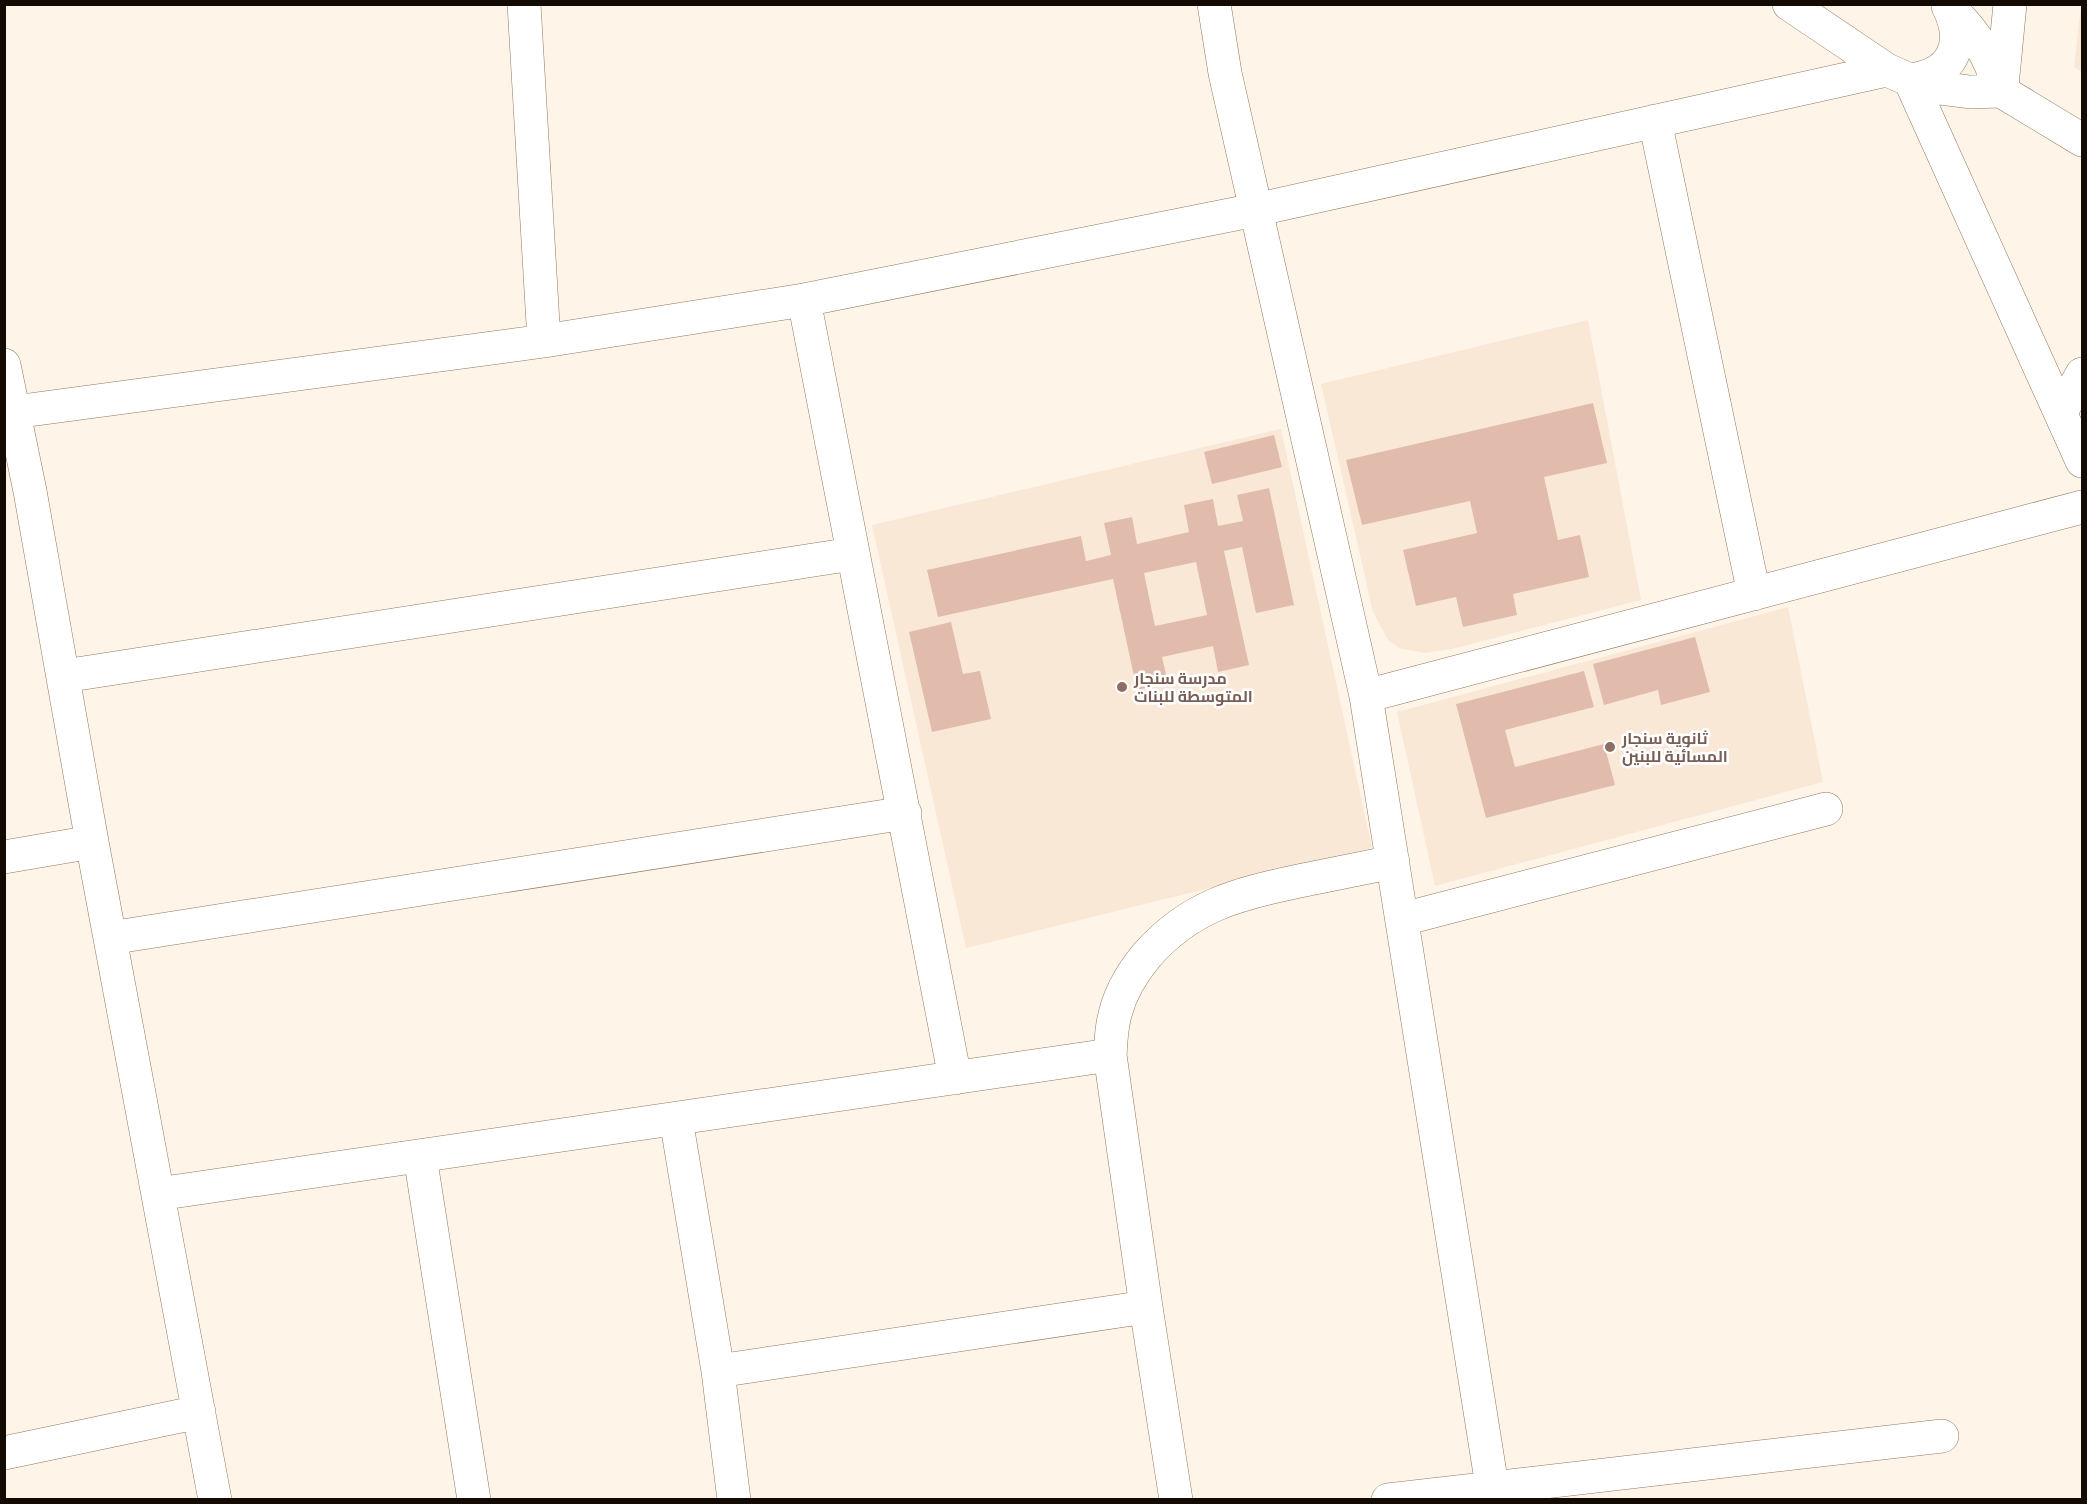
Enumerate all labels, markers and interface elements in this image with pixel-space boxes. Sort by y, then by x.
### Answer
place label: مدرسة سنجار المتوسطة للبنات [1133,668,1253,706]
marker: مدرسة سنجار المتوسطة للبنات [1115,680,1129,694]
place label: ثانوية سنجار المسائية للبنين [1621,728,1728,766]
marker: ثانوية سنجار المسائية للبنين [1603,740,1617,754]

